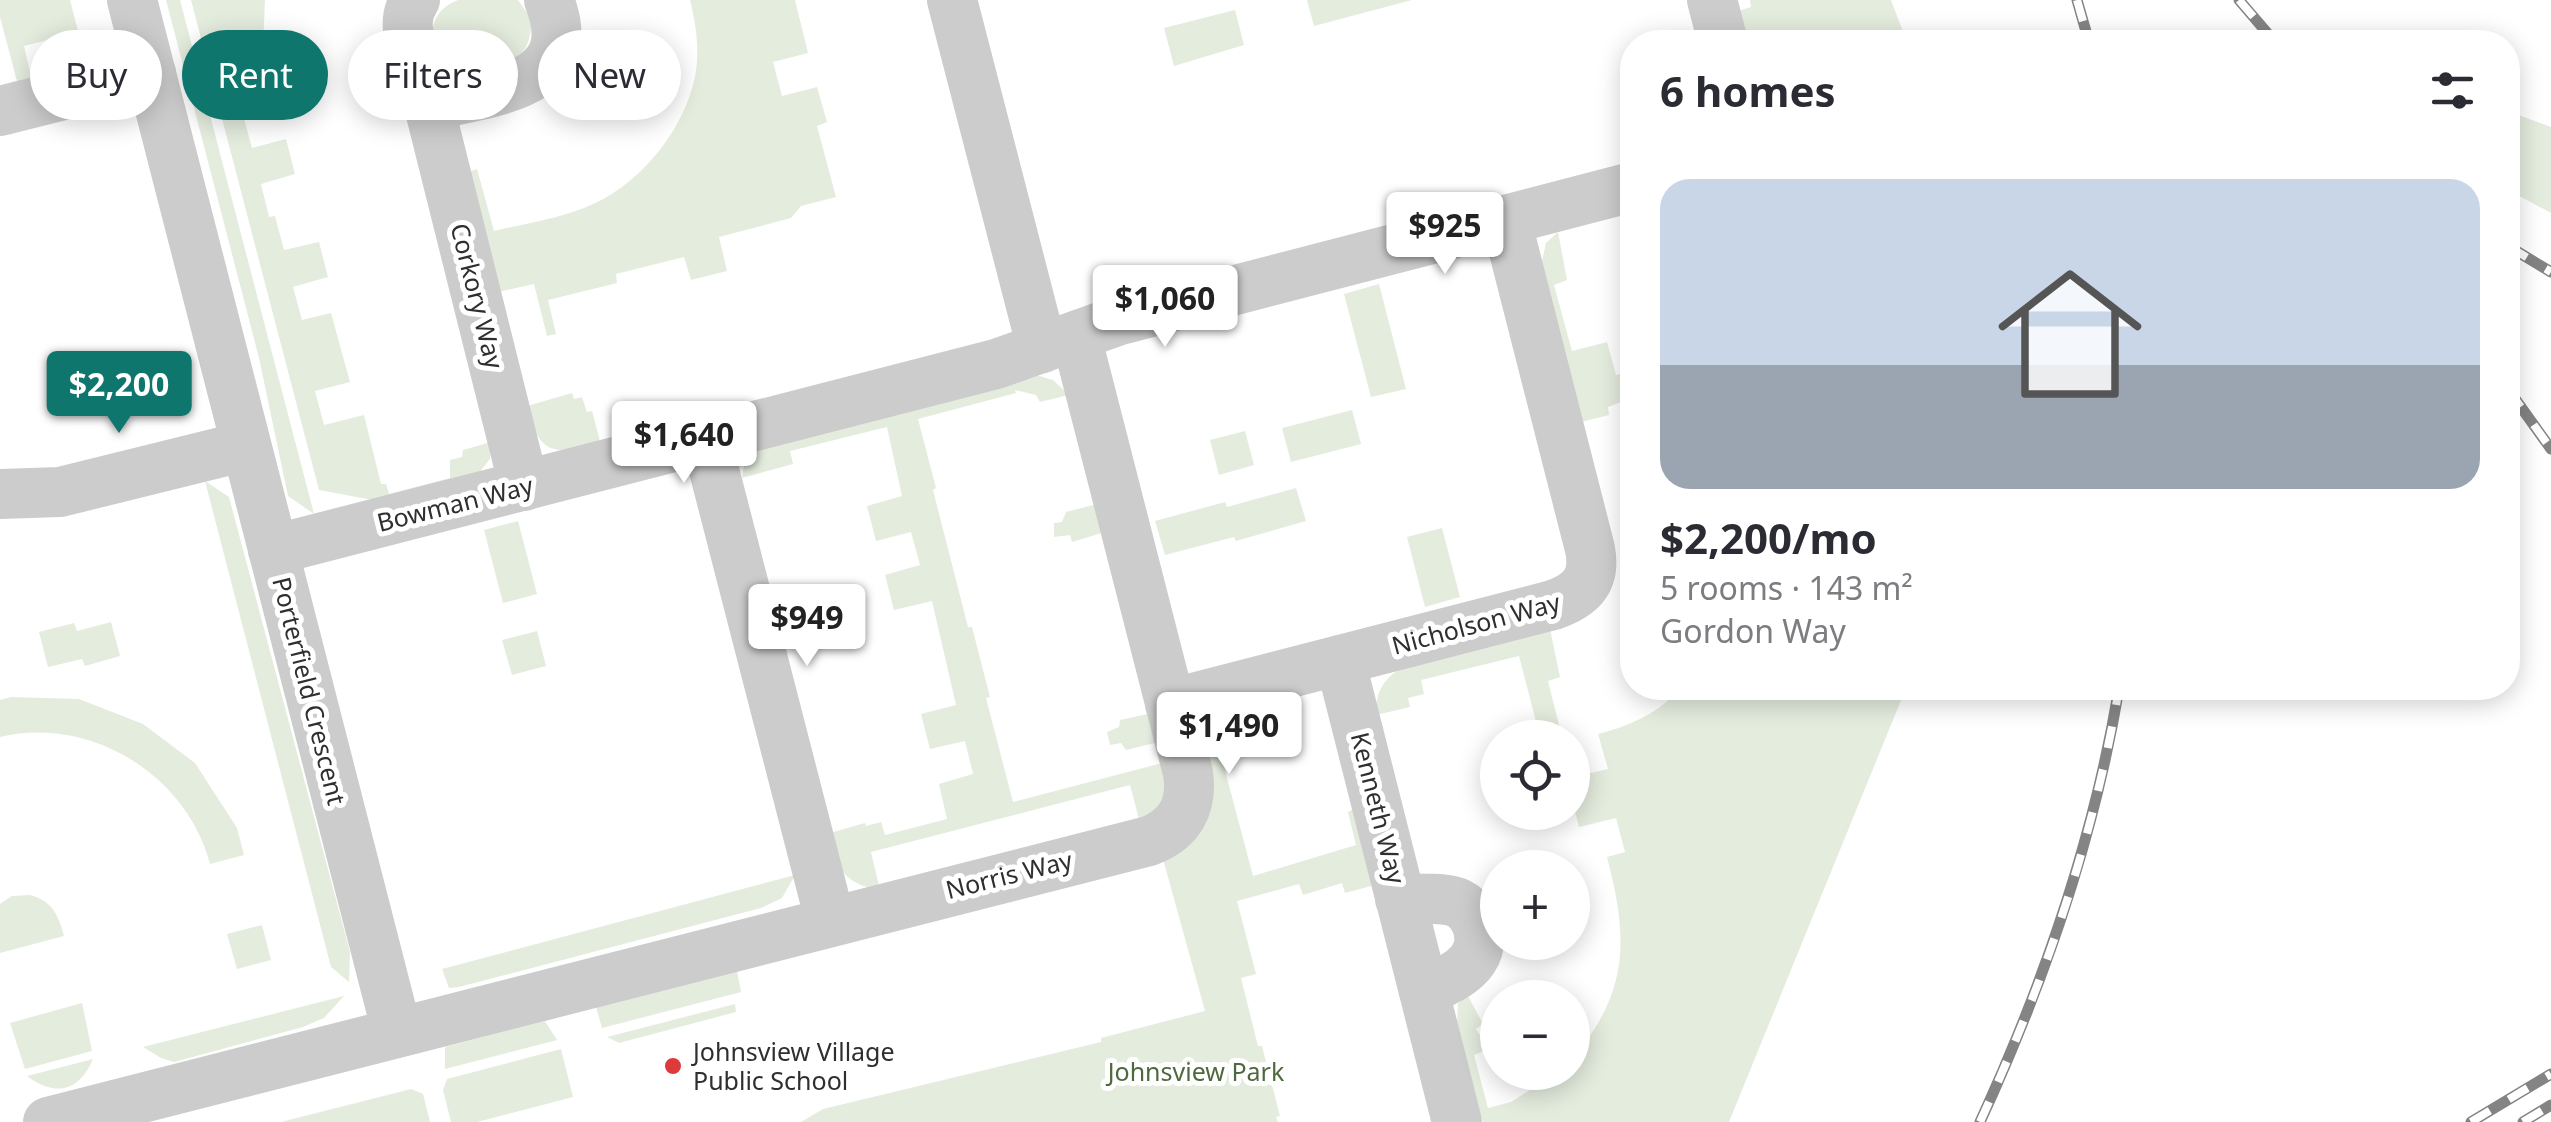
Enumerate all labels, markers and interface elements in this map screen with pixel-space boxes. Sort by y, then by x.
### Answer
chip: Buy [30,30,162,120]
chip: Rent [182,30,328,120]
chip: Filters [348,30,518,120]
chip: New [538,30,681,120]
text: 6 homes [1660,62,1836,119]
icon: filters [2425,63,2480,118]
pin: $925 [1386,192,1504,277]
text: $925 [1408,203,1482,246]
street label: Corkory Way [443,219,513,372]
icon: home [1980,244,2160,424]
pin: $1,060 [1084,265,1246,350]
text: $1,060 [1115,276,1215,319]
pin: $2,200 [38,351,200,436]
text: $2,200 [69,362,169,405]
pin: $1,640 [603,401,765,486]
text: $1,640 [634,412,734,455]
street label: Bowman Way [373,467,536,539]
text: $2,200/mo [1660,509,1877,566]
text: 5 rooms · 143 m² [1660,566,1913,609]
street label: Porterfield Crescent [265,573,355,808]
pin: $949 [748,584,866,669]
street label: Nicholson Way [1388,584,1564,662]
text: $949 [770,595,844,638]
text: Gordon Way [1660,609,1846,652]
pin: $1,490 [1148,692,1310,777]
text: $1,490 [1179,703,1279,746]
map controls [1480,720,1590,1090]
button: locate [1480,720,1590,830]
street label: Kenneth Way [1344,728,1414,887]
street label: Norris Way [942,842,1076,906]
button: + [1480,850,1590,960]
button: − [1480,980,1590,1090]
place label: Johnsview Village Public School [691,1034,895,1097]
park label: Johnsview Park [1106,1054,1285,1088]
marker: Johnsview Village Public School [662,1055,684,1077]

